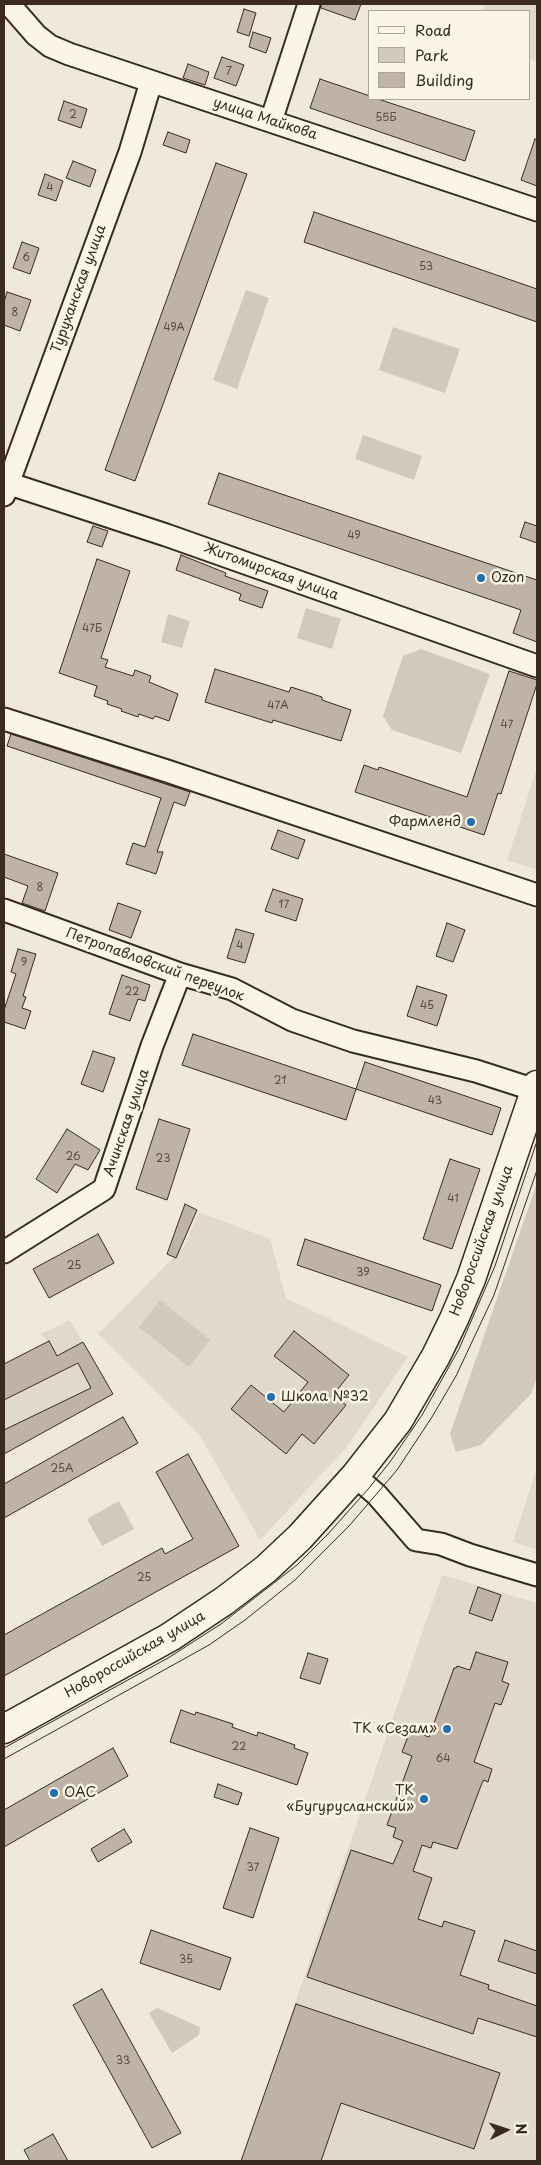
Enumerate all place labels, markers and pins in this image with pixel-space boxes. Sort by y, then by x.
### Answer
place label: Ozon [491,570,524,586]
marker: Ozon [475,572,487,584]
place label: Фармленд [389,814,461,830]
marker: Фармленд [465,816,477,828]
place label: Школа №32 [281,1389,369,1405]
marker: Школа №32 [265,1391,277,1403]
place label: ТК «Сезам» [353,1721,437,1737]
marker: ТК «Сезам» [441,1723,453,1735]
place label: ТК «Бугурусланский» [286,1783,414,1815]
place label: ОАС [64,1785,96,1801]
marker: ОАС [48,1787,60,1799]
marker: ТК «Бугурусланский» [418,1793,430,1805]

